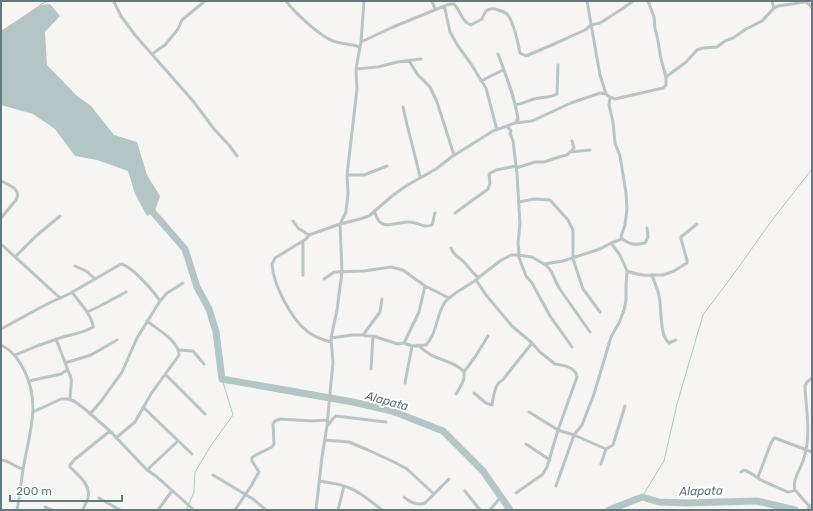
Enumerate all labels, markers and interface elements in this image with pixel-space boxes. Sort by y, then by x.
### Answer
water label: Alapata [363,388,410,413]
scale bar [10,477,122,503]
text: 200 m [16,484,52,498]
water label: Alapata [678,484,723,498]

